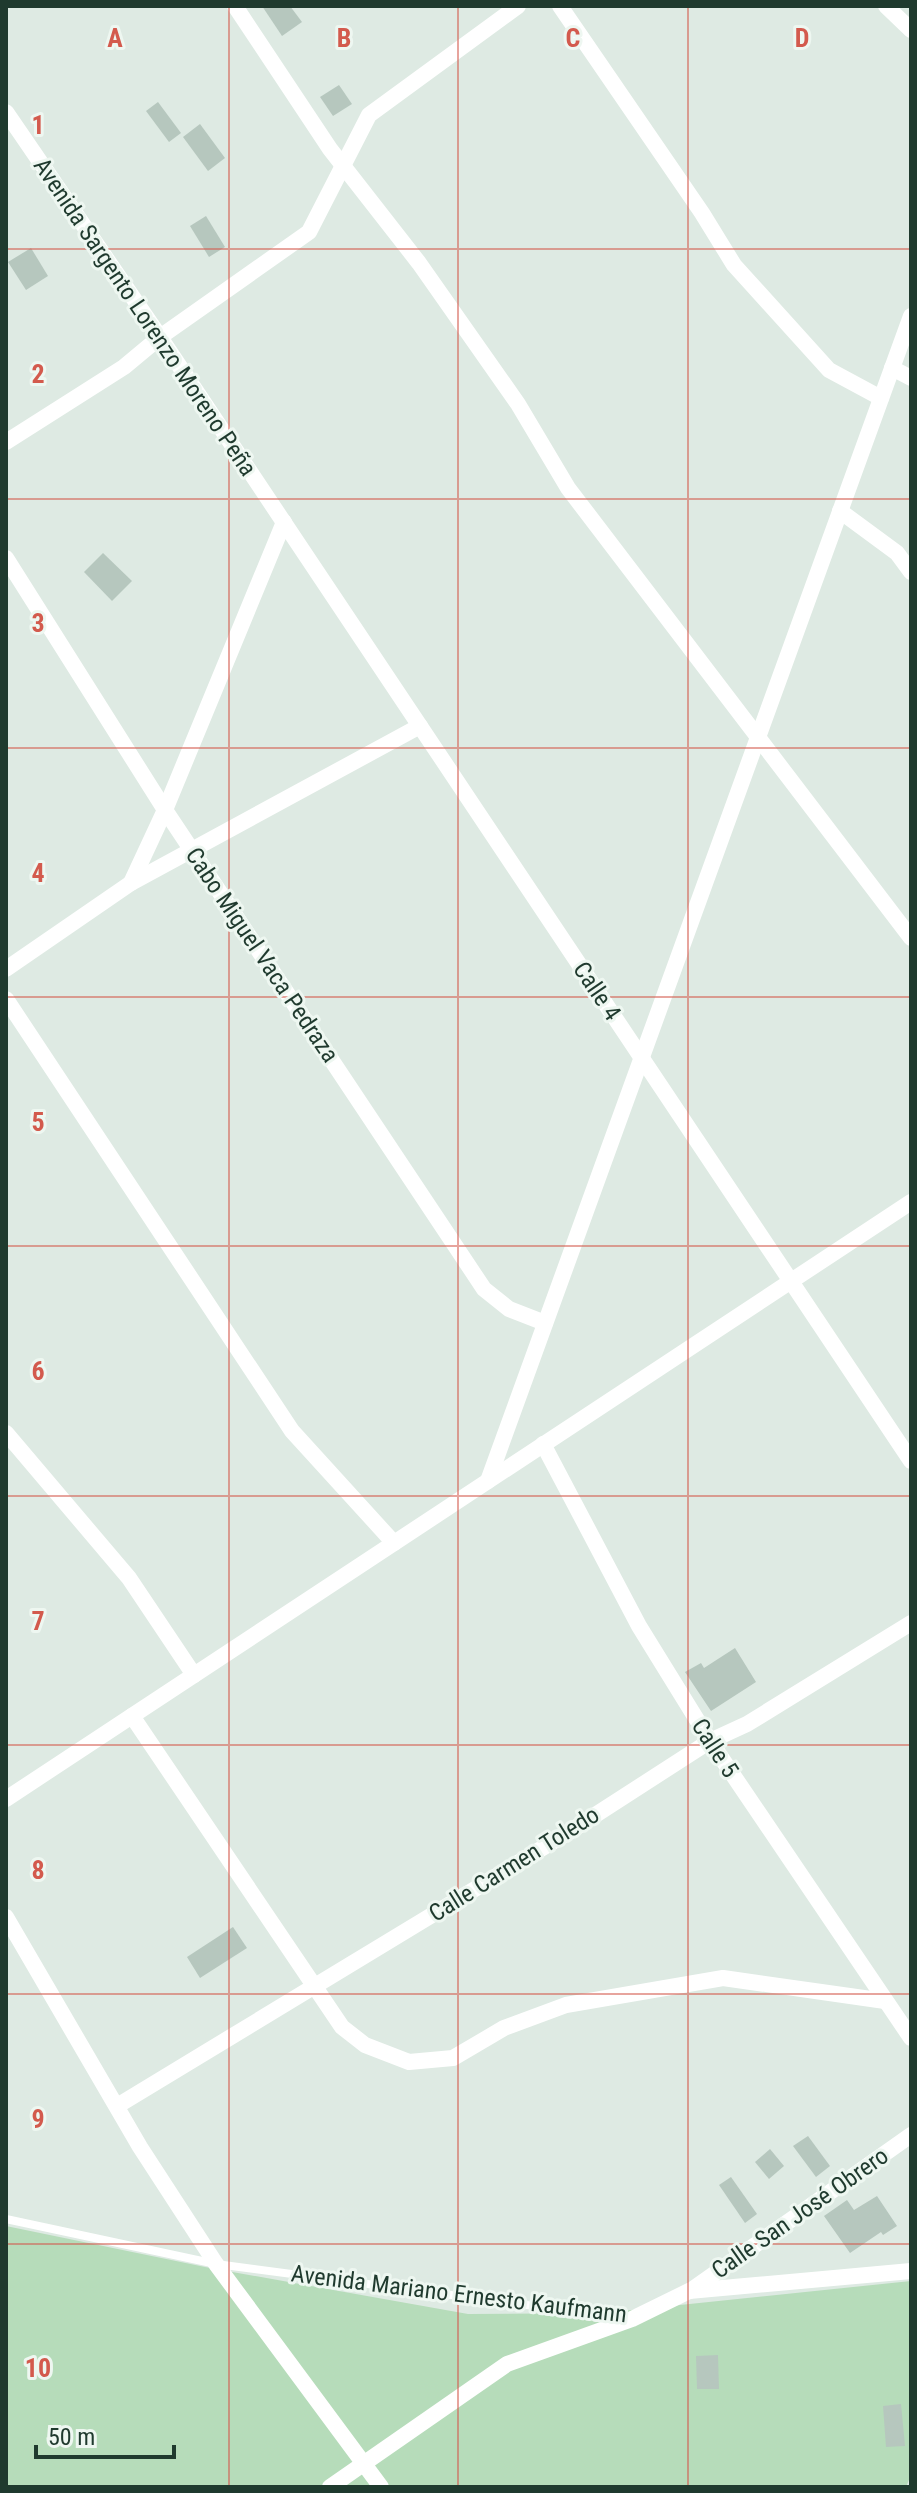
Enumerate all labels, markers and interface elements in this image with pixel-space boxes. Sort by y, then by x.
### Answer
text: A [107,23,123,53]
text: B [337,23,351,53]
text: C [566,23,581,53]
text: D [795,23,809,53]
text: 1 [31,110,45,140]
street label: Avenida Sargento Lorenzo Moreno Peña [28,153,262,481]
text: 2 [31,359,45,389]
text: 3 [31,608,45,638]
street label: Cabo Miguel Vaca Pedraza [180,842,344,1068]
text: 4 [31,858,45,888]
street label: Calle 4 [567,956,627,1026]
text: 5 [31,1107,45,1137]
text: 6 [31,1356,45,1386]
text: 7 [31,1606,45,1636]
street label: Calle 5 [686,1713,744,1783]
street label: Calle Carmen Toledo [424,1800,604,1928]
text: 8 [31,1855,45,1885]
text: 9 [31,2104,45,2134]
street label: Calle San José Obrero [706,2142,894,2284]
street label: Avenida Mariano Ernesto Kaufmann [290,2260,628,2328]
text: 10 [25,2353,51,2383]
scale bar [36,2409,174,2459]
text: 50 m [48,2423,95,2451]

